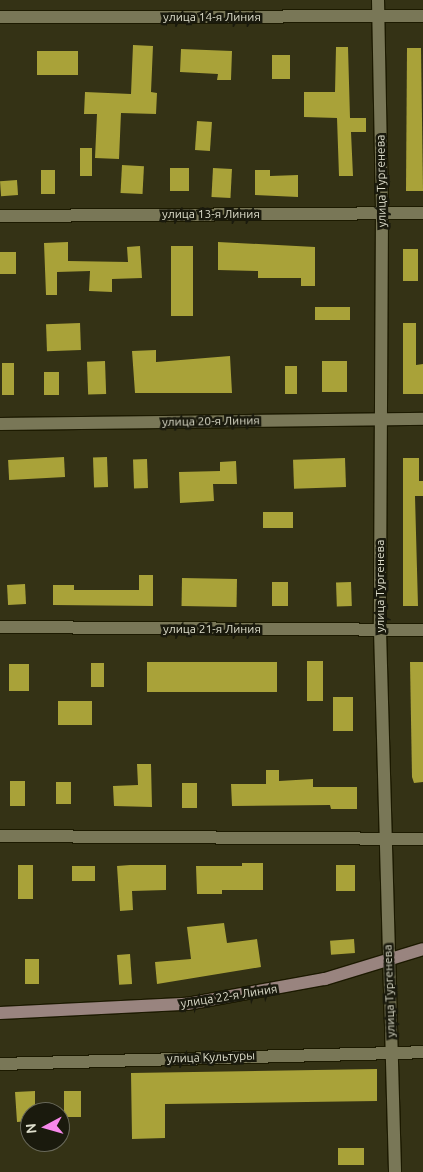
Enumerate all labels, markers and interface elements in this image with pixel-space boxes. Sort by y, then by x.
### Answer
street label: улица 14-я Линия [163,10,261,24]
street label: улица Тургенева [373,134,389,228]
street label: улица 13-я Линия [162,207,260,221]
street label: улица 20-я Линия [162,413,260,429]
street label: улица Тургенева [373,540,387,632]
street label: улица 21-я Линия [163,622,261,636]
street label: улица Тургенева [380,944,398,1038]
street label: улица 22-я Линия [180,981,278,1011]
street label: улица Культуры [167,1048,255,1066]
north arrow [20,1102,70,1152]
text: N [23,1122,40,1135]

